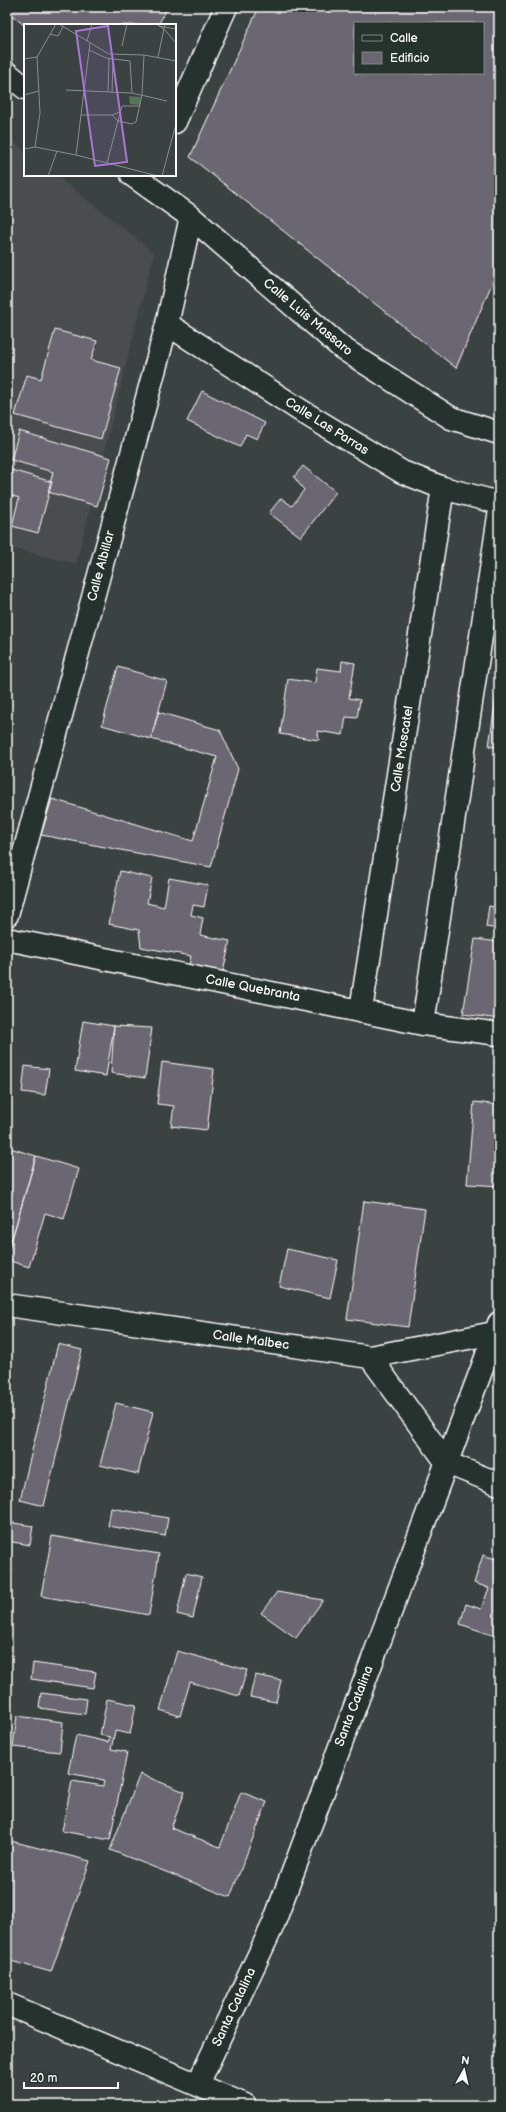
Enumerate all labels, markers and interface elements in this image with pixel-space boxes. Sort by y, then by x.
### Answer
legend [354,22,484,74]
inset map [24,24,176,176]
text: Calle [390,31,418,46]
text: Edificio [390,51,430,66]
street label: Calle Luis Massaro [260,275,356,359]
street label: Calle Las Parras [282,394,372,458]
street label: Calle Albillar [84,529,118,603]
street label: Calle Moscatel [387,705,417,793]
street label: Calle Quebranta [204,971,302,1005]
street label: Calle Malbec [212,1327,290,1353]
street label: Santa Catalina [331,1663,377,1749]
street label: Santa Catalina [209,1965,259,2049]
north arrow [444,2050,484,2090]
text: N [460,2054,470,2068]
scale bar [24,2064,118,2090]
text: 20 m [30,2071,57,2086]

